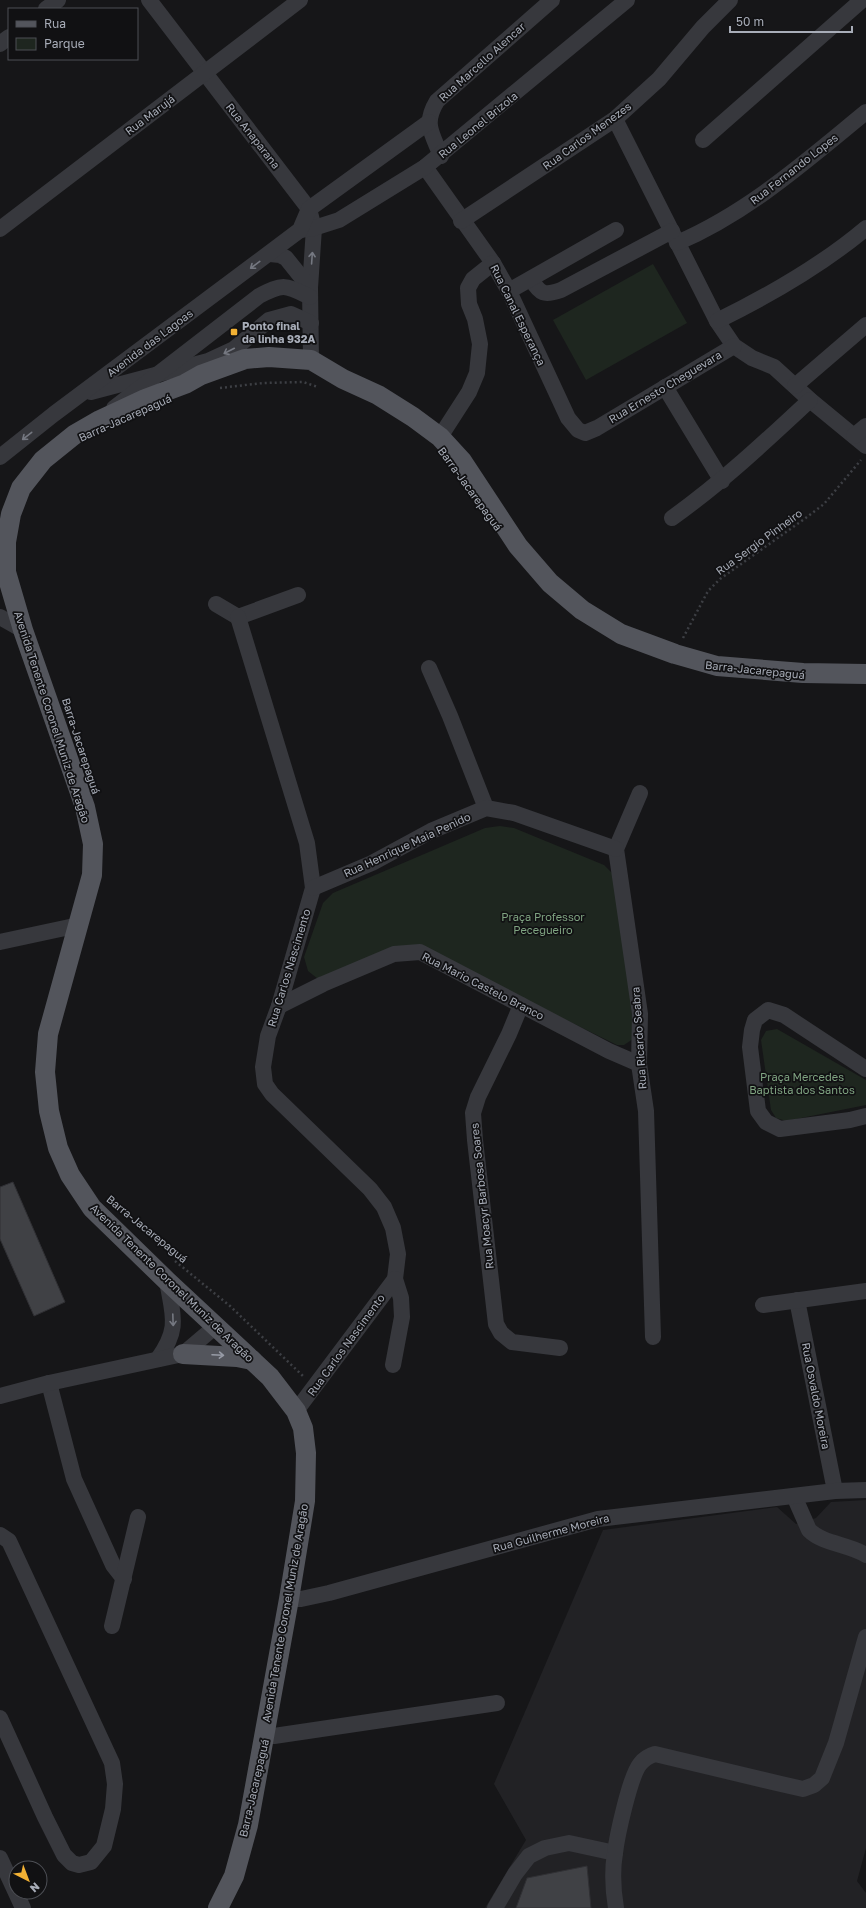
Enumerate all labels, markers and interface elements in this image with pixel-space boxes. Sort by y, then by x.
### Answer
legend [8,8,138,60]
scale bar [730,8,852,34]
text: 50 m [736,14,764,29]
text: Rua [44,16,66,31]
street label: Rua Marcello Alencar [436,19,528,104]
text: Parque [44,36,85,51]
street label: Rua Leonel Brizola [436,89,520,160]
street label: Rua Marujá [122,92,177,137]
street label: Rua Carlos Menezes [540,99,634,172]
street label: Rua Anaparana [224,100,283,171]
street label: Rua Fernando Lopes [747,130,840,207]
one-way arrow [309,252,316,265]
one-way arrow [249,261,260,269]
street label: Rua Canal Esperança [488,262,549,367]
street label: Avenida das Lagoas [104,306,195,379]
place label: Ponto final da linha 932A [242,319,315,345]
marker: Ponto final da linha 932A [229,327,239,337]
one-way arrow [224,348,236,355]
street label: Rua Ernesto Cheguevara [606,348,723,425]
street label: Barra-Jacarepaguá [76,391,173,444]
one-way arrow [22,431,33,440]
street label: Barra-Jacarepaguá [436,444,505,533]
street label: Rua Sergio Pinheiro [713,506,805,577]
street label: Avenida Tenente Coronel Muniz de Aragão [12,609,93,825]
street label: Barra-Jacarepaguá [705,658,806,681]
street label: Barra-Jacarepaguá [60,696,103,795]
street label: Rua Henrique Maia Penido [341,809,473,880]
street label: Rua Carlos Nascimento [264,907,313,1028]
park label: Praça Professor Pecegueiro [501,910,585,936]
street label: Rua Mario Castelo Branco [420,949,547,1022]
street label: Rua Ricardo Seabra [628,986,649,1090]
park label: Praça Mercedes Baptista dos Santos [749,1070,855,1096]
street label: Rua Moacyr Barbosa Soares [467,1122,496,1270]
street label: Barra-Jacarepaguá [104,1192,190,1265]
street label: Avenida Tenente Coronel Muniz de Aragão [88,1201,257,1365]
street label: Rua Carlos Nascimento [304,1291,387,1398]
one-way arrow [169,1313,177,1326]
street label: Rua Osvaldo Moreira [800,1341,833,1450]
one-way arrow [211,1352,224,1359]
street label: Avenida Tenente Coronel Muniz de Aragão [259,1502,310,1723]
street label: Rua Guilherme Moreira [491,1511,611,1554]
street label: Barra-Jacarepaguá [236,1738,271,1838]
north arrow [8,1860,48,1900]
text: N [28,1880,42,1895]

